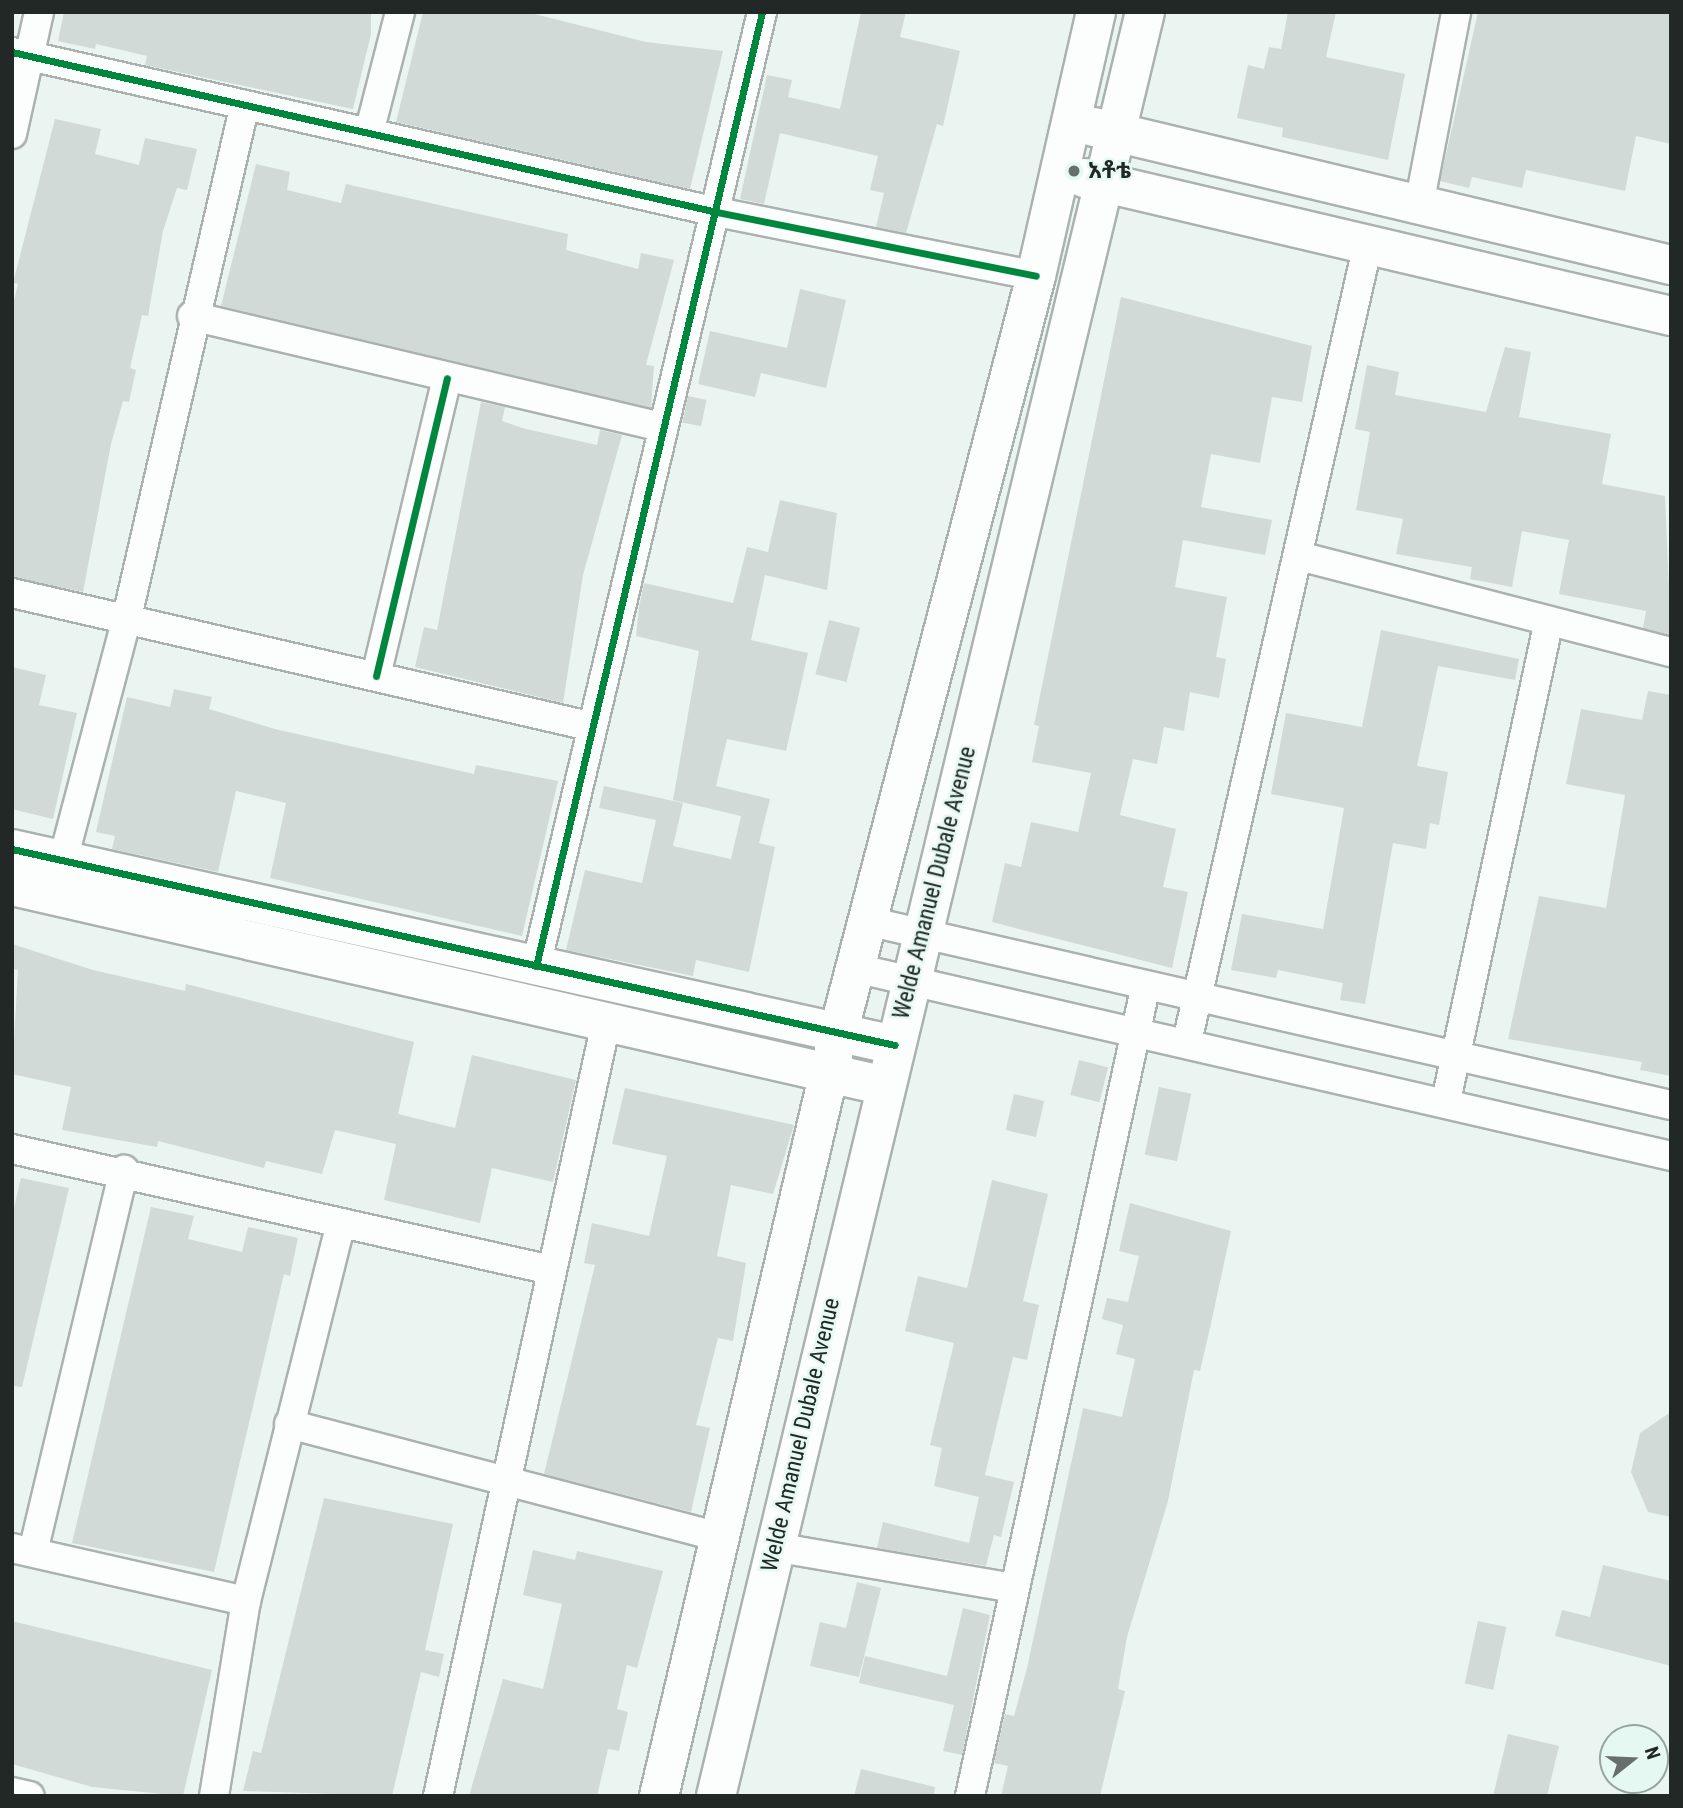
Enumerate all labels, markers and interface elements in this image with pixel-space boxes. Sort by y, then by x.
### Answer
place label: አቶቴ [1088,157,1131,185]
marker: አቶቴ [1066,163,1082,179]
street label: Welde Amanuel Dubale Avenue [888,744,982,1022]
street label: Welde Amanuel Dubale Avenue [756,1295,846,1575]
north arrow [1599,1724,1669,1794]
text: N [1640,1744,1665,1762]

